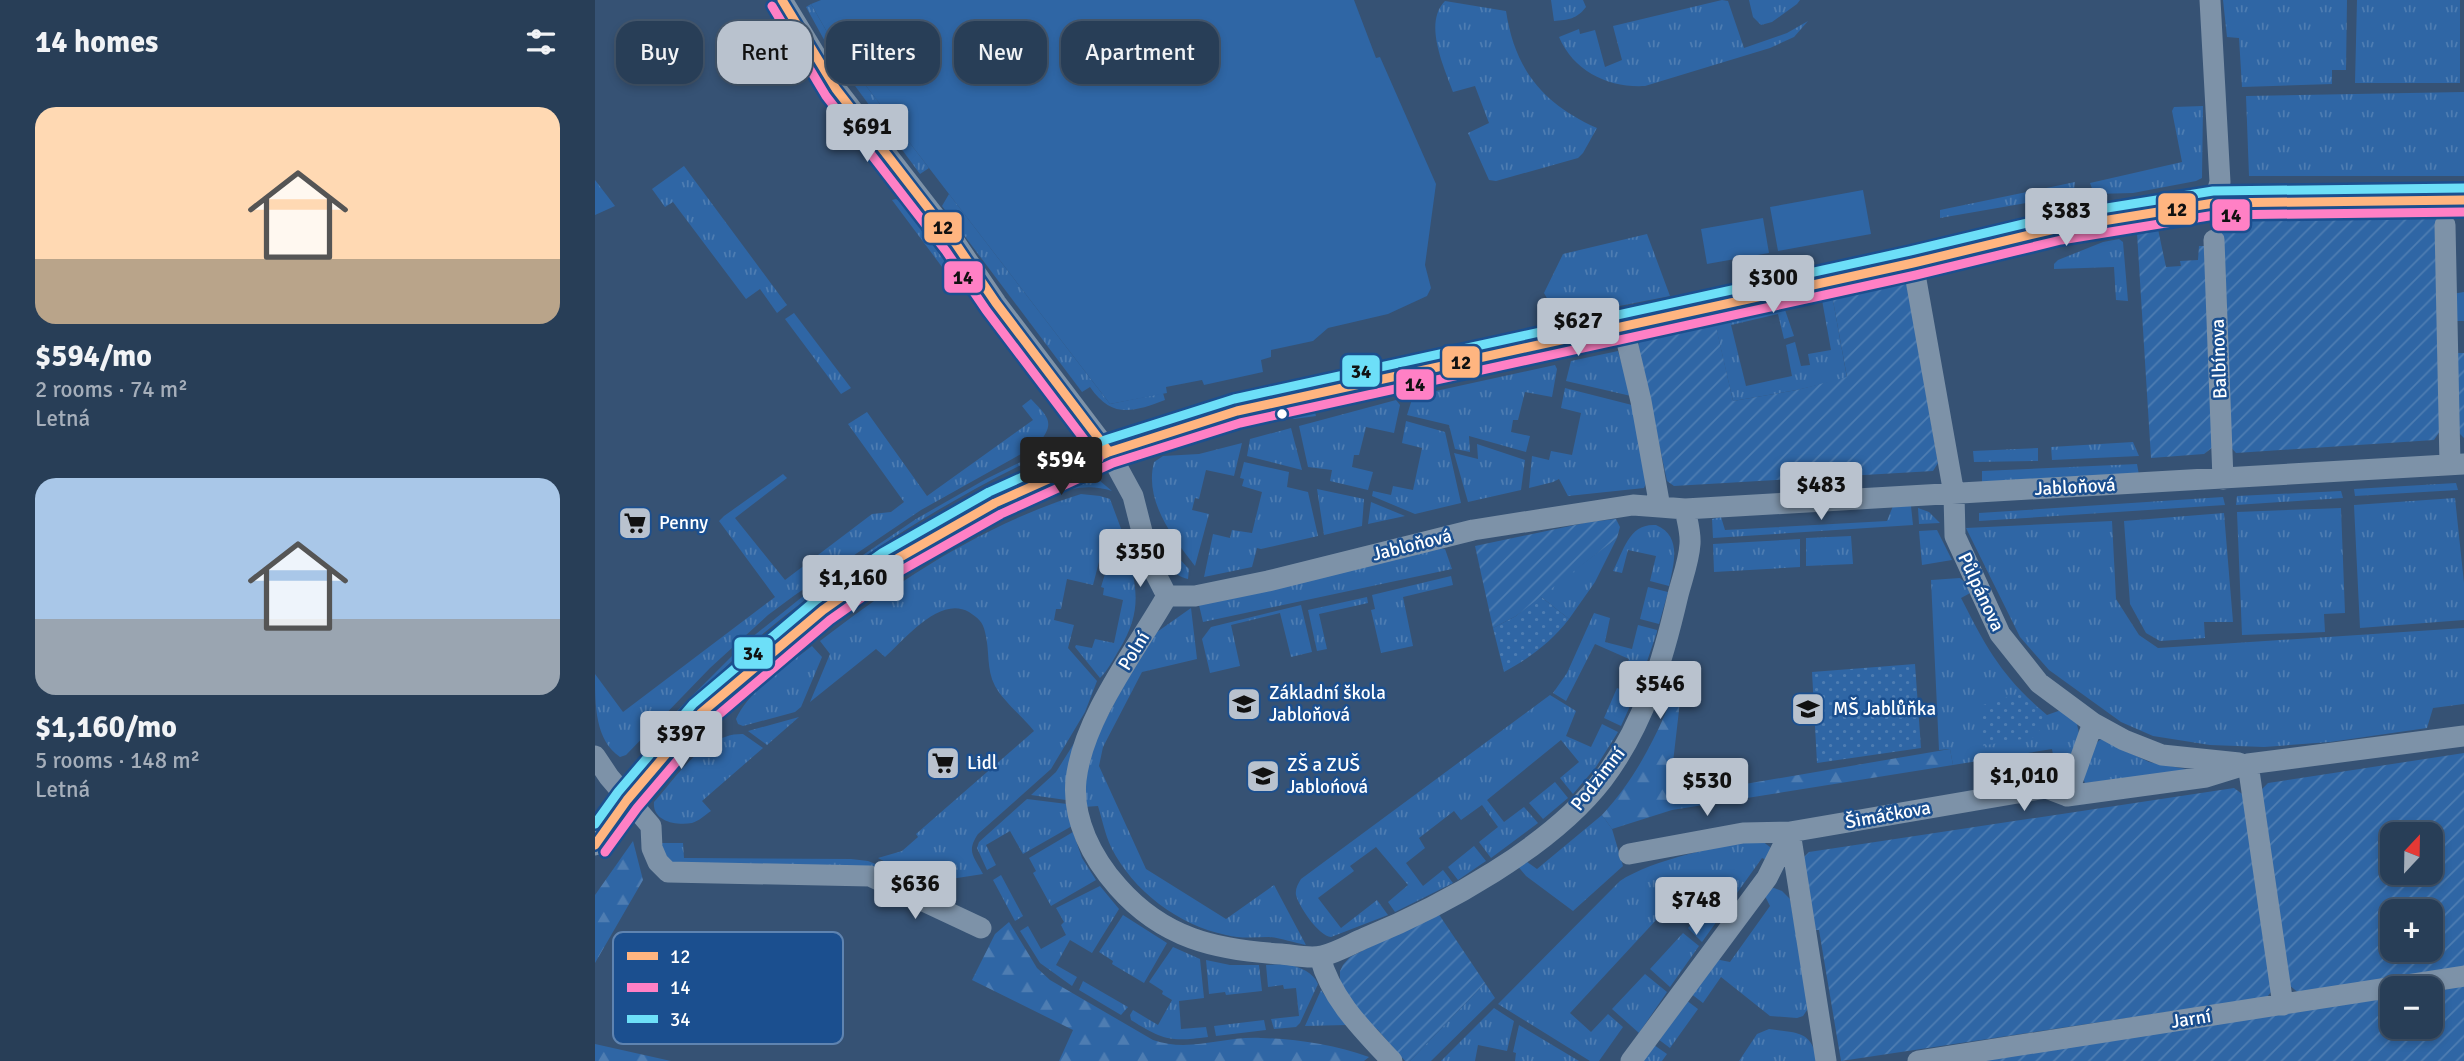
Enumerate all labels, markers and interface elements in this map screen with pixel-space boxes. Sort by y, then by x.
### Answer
chip: Buy [616,21,703,84]
chip: Rent [717,21,812,84]
chip: Filters [826,21,940,84]
chip: New [954,21,1047,84]
chip: Apartment [1061,21,1219,84]
icon: filters [522,23,560,61]
text: 14 homes [35,24,158,61]
pin: $691 [826,104,908,164]
text: $691 [842,112,892,141]
icon: home [235,152,361,278]
pin: $383 [2025,188,2107,248]
line badge: 12 [2157,192,2197,226]
text: $383 [2041,196,2091,225]
text: 12 [2167,198,2187,222]
line badge: 14 [2211,198,2251,232]
text: 14 [2221,204,2241,228]
line badge: 12 [923,211,963,244]
text: 12 [933,216,953,240]
pin: $300 [1732,256,1814,315]
line badge: 14 [943,260,984,294]
text: $300 [1748,263,1798,292]
text: 14 [953,266,973,290]
pin: $627 [1537,298,1619,358]
text: $627 [1553,306,1603,335]
street label: Balbínova [2206,319,2232,399]
text: $594/mo [35,338,152,375]
line badge: 12 [1441,345,1481,379]
text: 12 [1451,351,1471,375]
line badge: 34 [1341,354,1381,388]
text: 34 [1351,360,1371,384]
line badge: 14 [1395,368,1435,401]
text: 14 [1405,373,1425,397]
text: 2 rooms · 74 m² [35,375,188,404]
text: Letná [35,404,90,433]
unlabelled marker [1275,407,1289,421]
pin: $594 [1020,438,1102,497]
text: $594 [1036,445,1086,474]
pin: $483 [1780,462,1862,522]
text: $483 [1796,470,1846,499]
street label: Jabloňová [2034,473,2116,501]
supermarket icon: Penny [616,504,654,542]
place label: Penny [659,511,708,535]
icon: home [235,523,361,649]
street label: Jabloňová [1370,524,1454,566]
pin: $350 [1099,530,1181,589]
text: $350 [1115,537,1165,566]
street label: Půlpánova [1952,549,2010,635]
pin: $1,160 [796,556,910,615]
text: $1,160 [819,563,887,592]
street label: Polní [1113,626,1156,675]
line badge: 34 [733,636,774,670]
text: 34 [743,642,763,666]
pin: $546 [1619,662,1701,721]
text: $546 [1635,669,1685,698]
place label: Základní škola Jabloňová [1269,681,1386,727]
school or university icon: Základní škola Jabloňová [1225,685,1263,723]
school or university icon: MŠ Jablůňka [1789,690,1827,728]
place label: MŠ Jablůňka [1833,696,1936,721]
text: $1,160/mo [35,709,177,746]
pin: $397 [640,712,722,771]
text: $397 [656,719,706,748]
street label: Podzimní [1566,742,1631,816]
supermarket icon: Lidl [924,744,962,782]
text: 5 rooms · 148 m² [35,746,200,775]
place label: Lidl [967,751,997,775]
place label: ZŠ a ZUŠ Jablońová [1287,752,1368,799]
pin: $1,010 [1967,754,2081,813]
school or university icon: ZŠ a ZUŠ Jablońová [1244,757,1282,795]
pin: $530 [1666,758,1748,818]
text: $1,010 [1990,761,2058,790]
text: $530 [1682,766,1732,795]
text: Letná [35,775,90,804]
street label: Šimáčkova [1843,795,1933,834]
north arrow [2380,822,2443,886]
map controls [2380,822,2443,1039]
pin: $636 [874,862,956,921]
text: $636 [890,869,940,898]
pin: $748 [1655,878,1737,937]
text: $748 [1671,885,1721,914]
button: + [2380,899,2443,962]
legend [613,932,843,1044]
text: 12 [670,945,691,969]
text: 14 [670,976,691,1000]
button: − [2380,976,2443,1039]
street label: Jarní [2169,1004,2214,1034]
text: 34 [670,1008,691,1032]

